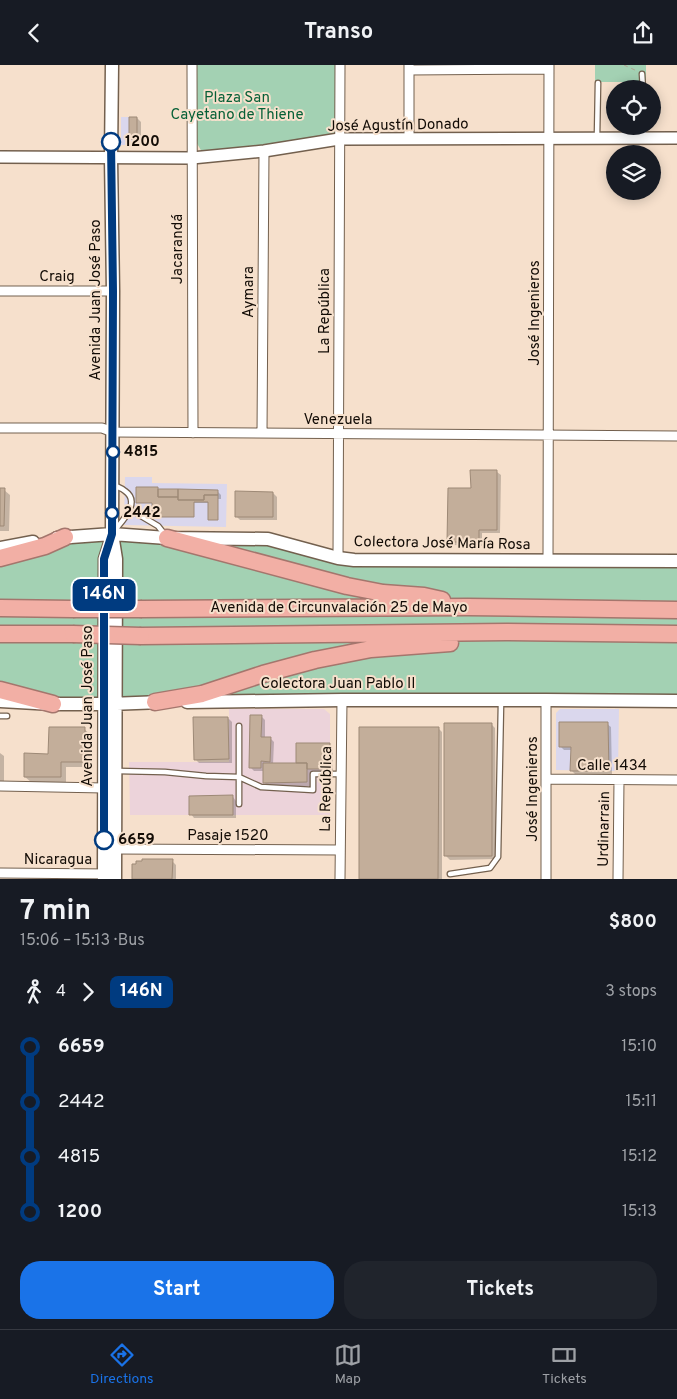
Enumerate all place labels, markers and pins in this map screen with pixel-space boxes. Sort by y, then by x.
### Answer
marker: 1200 [101,132,121,152]
place label: 1200 [125,133,160,152]
place label: 4815 [124,443,158,462]
marker: 4815 [106,445,120,459]
place label: 2442 [123,504,161,523]
marker: 2442 [105,506,119,520]
marker: 6659 [94,830,114,850]
place label: 6659 [118,831,155,850]

